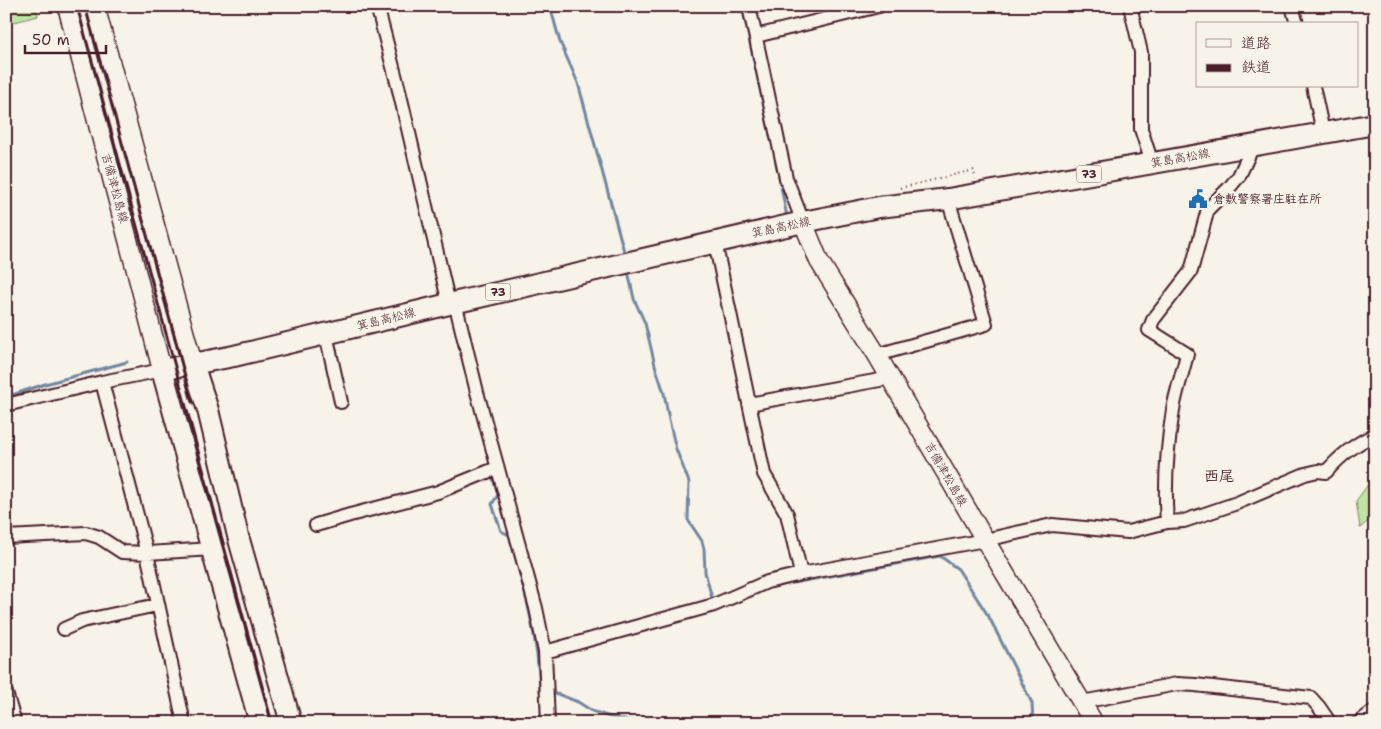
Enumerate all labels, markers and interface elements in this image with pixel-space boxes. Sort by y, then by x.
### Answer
scale bar [25,22,106,54]
legend [1196,22,1358,88]
text: 50 m [32,30,70,50]
text: 道路 [1241,33,1271,53]
text: 鉄道 [1241,57,1271,77]
street label: 箕島高松線 [1149,145,1211,171]
street label: 吉備津松島線 [98,151,132,225]
road number: 73 [1076,165,1102,182]
public building icon: 倉敷警察署庄駐在所 [1187,188,1209,210]
place label: 倉敷警察署庄駐在所 [1213,191,1322,207]
street label: 箕島高松線 [750,213,812,241]
road number: 73 [486,284,510,300]
street label: 箕島高松線 [355,304,417,334]
street label: 吉備津松島線 [921,439,971,509]
district label: 西尾 [1204,466,1234,486]

